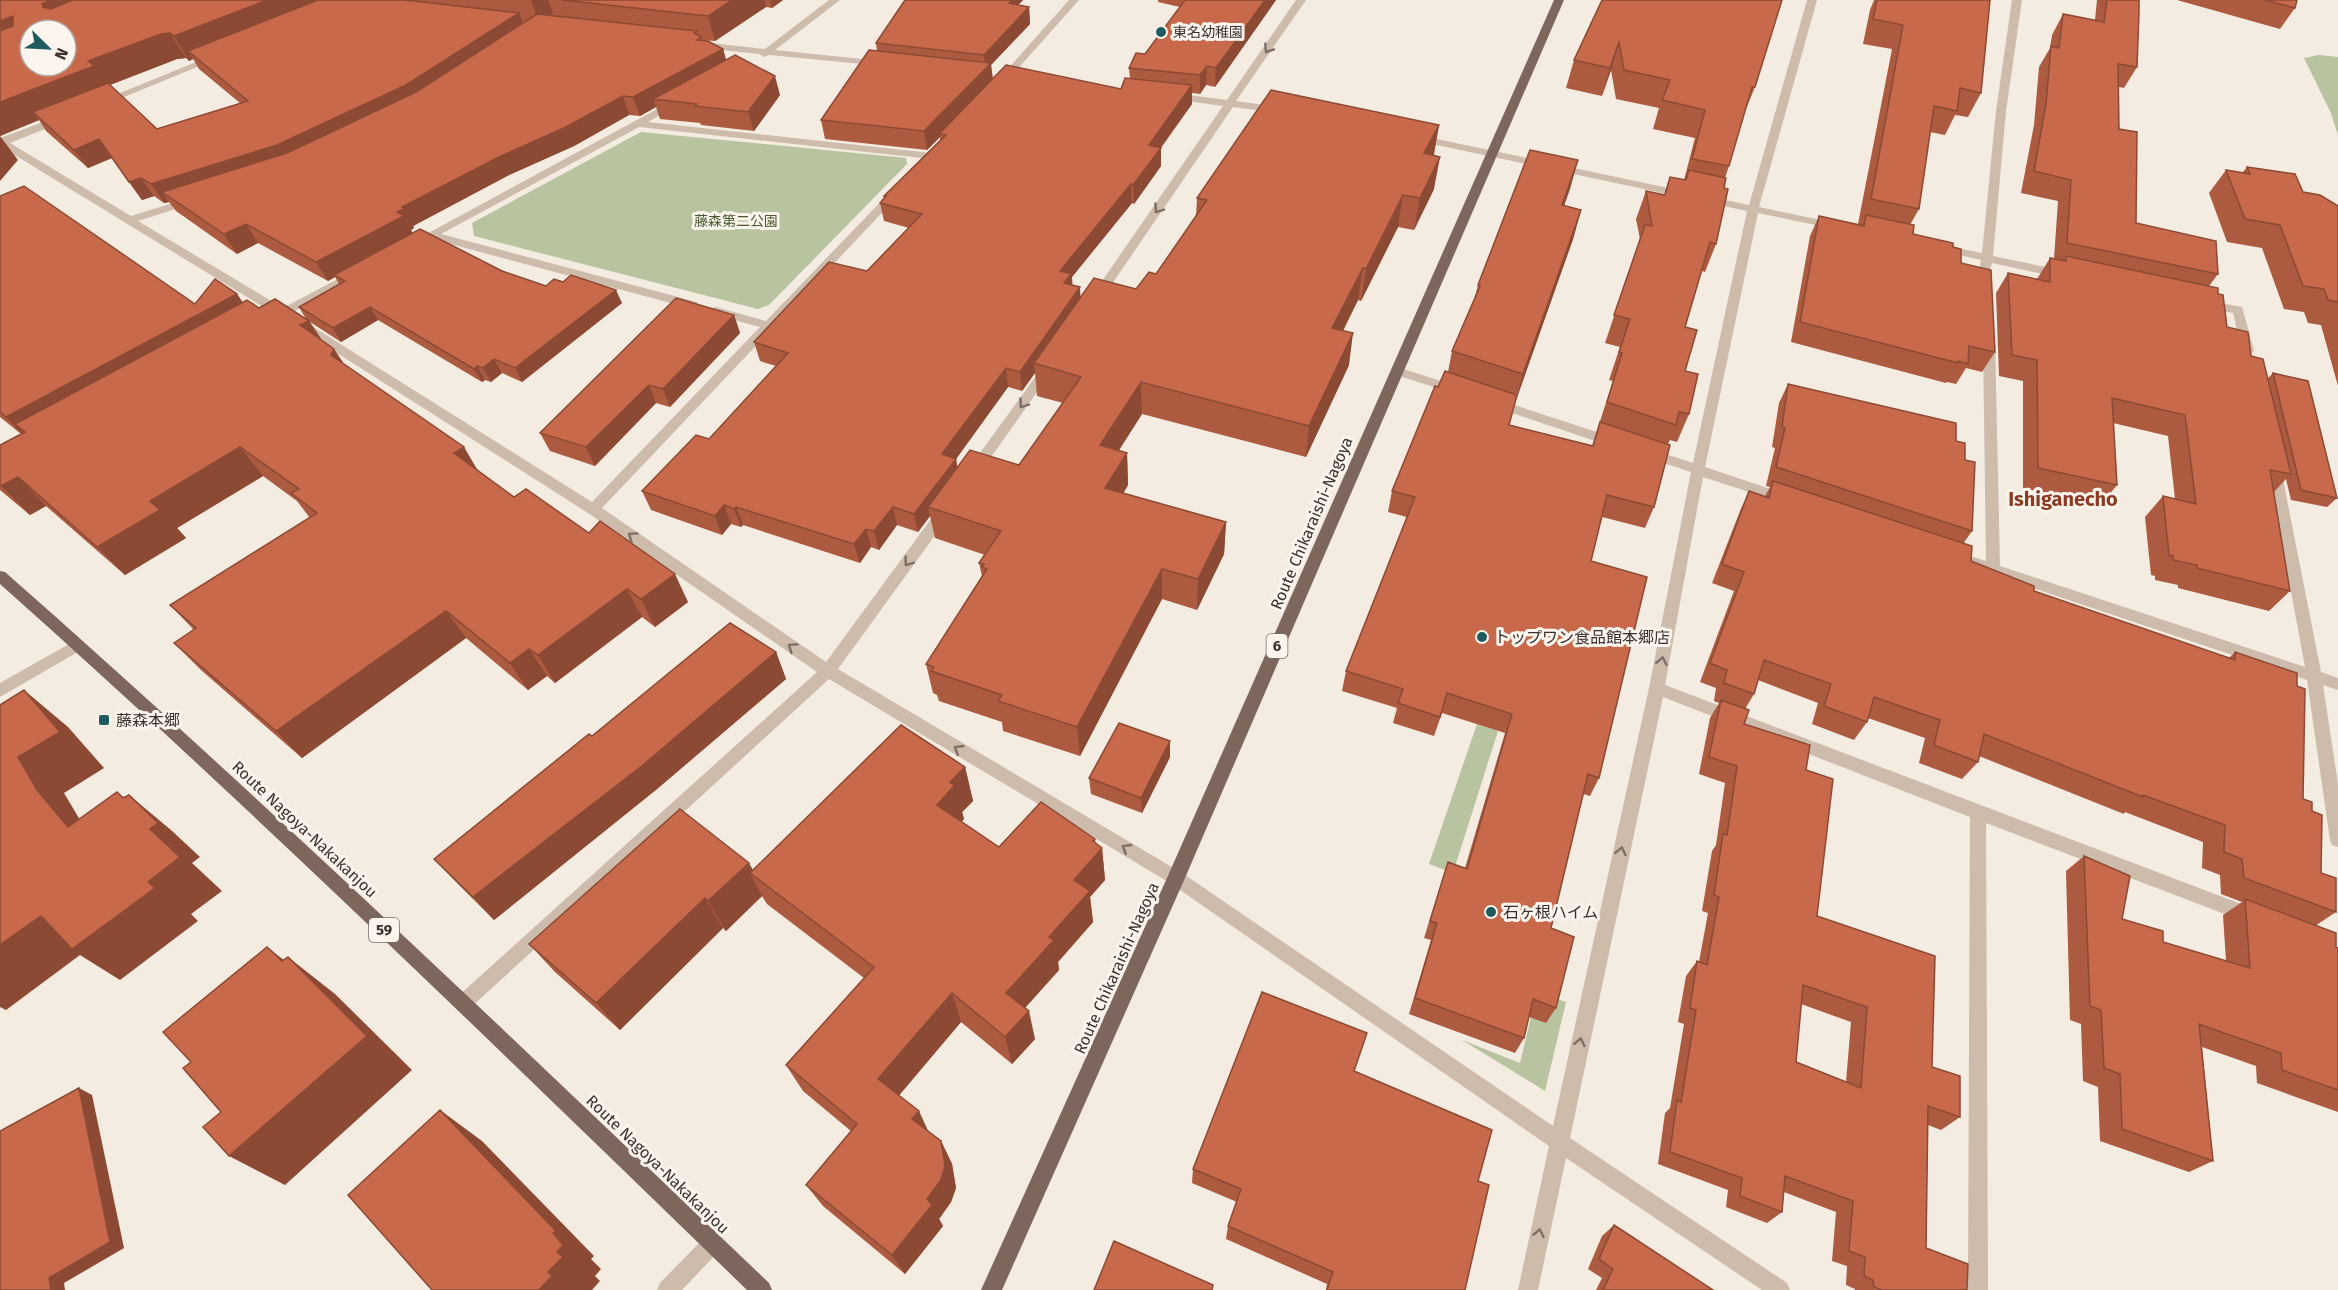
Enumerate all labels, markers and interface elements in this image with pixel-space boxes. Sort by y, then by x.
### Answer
north arrow [18,18,78,78]
place label: 東名幼稚園 [1173,24,1243,41]
marker: 東名幼稚園 [1154,25,1168,39]
one-way arrow [1265,42,1276,53]
text: N [50,45,72,63]
one-way arrow [1154,203,1165,214]
park label: 藤森第二公園 [694,213,778,230]
one-way arrow [1019,397,1030,408]
street label: Route Chikaraishi-Nagoya [1266,434,1356,612]
district label: Ishiganecho [2008,487,2118,511]
one-way arrow [628,532,639,543]
one-way arrow [904,555,915,566]
place label: トップワン食品館本郷店 [1494,628,1670,647]
marker: トップワン食品館本郷店 [1475,630,1489,644]
road number: 6 [1266,634,1288,658]
one-way arrow [788,643,799,654]
one-way arrow [1655,656,1668,666]
place label: 藤森本郷 [116,711,180,730]
marker: 藤森本郷 [97,713,111,727]
one-way arrow [954,744,964,756]
street label: Route Nagoya-Nakakanjou [228,757,381,902]
one-way arrow [1122,844,1132,855]
one-way arrow [1614,847,1627,857]
street label: Route Chikaraishi-Nagoya [1070,880,1163,1057]
place label: 石ヶ根ハイム [1503,903,1598,922]
marker: 石ヶ根ハイム [1484,905,1498,919]
road number: 59 [369,918,399,942]
one-way arrow [1573,1037,1586,1047]
street label: Route Nagoya-Nakakanjou [582,1091,733,1238]
one-way arrow [1532,1228,1545,1238]

